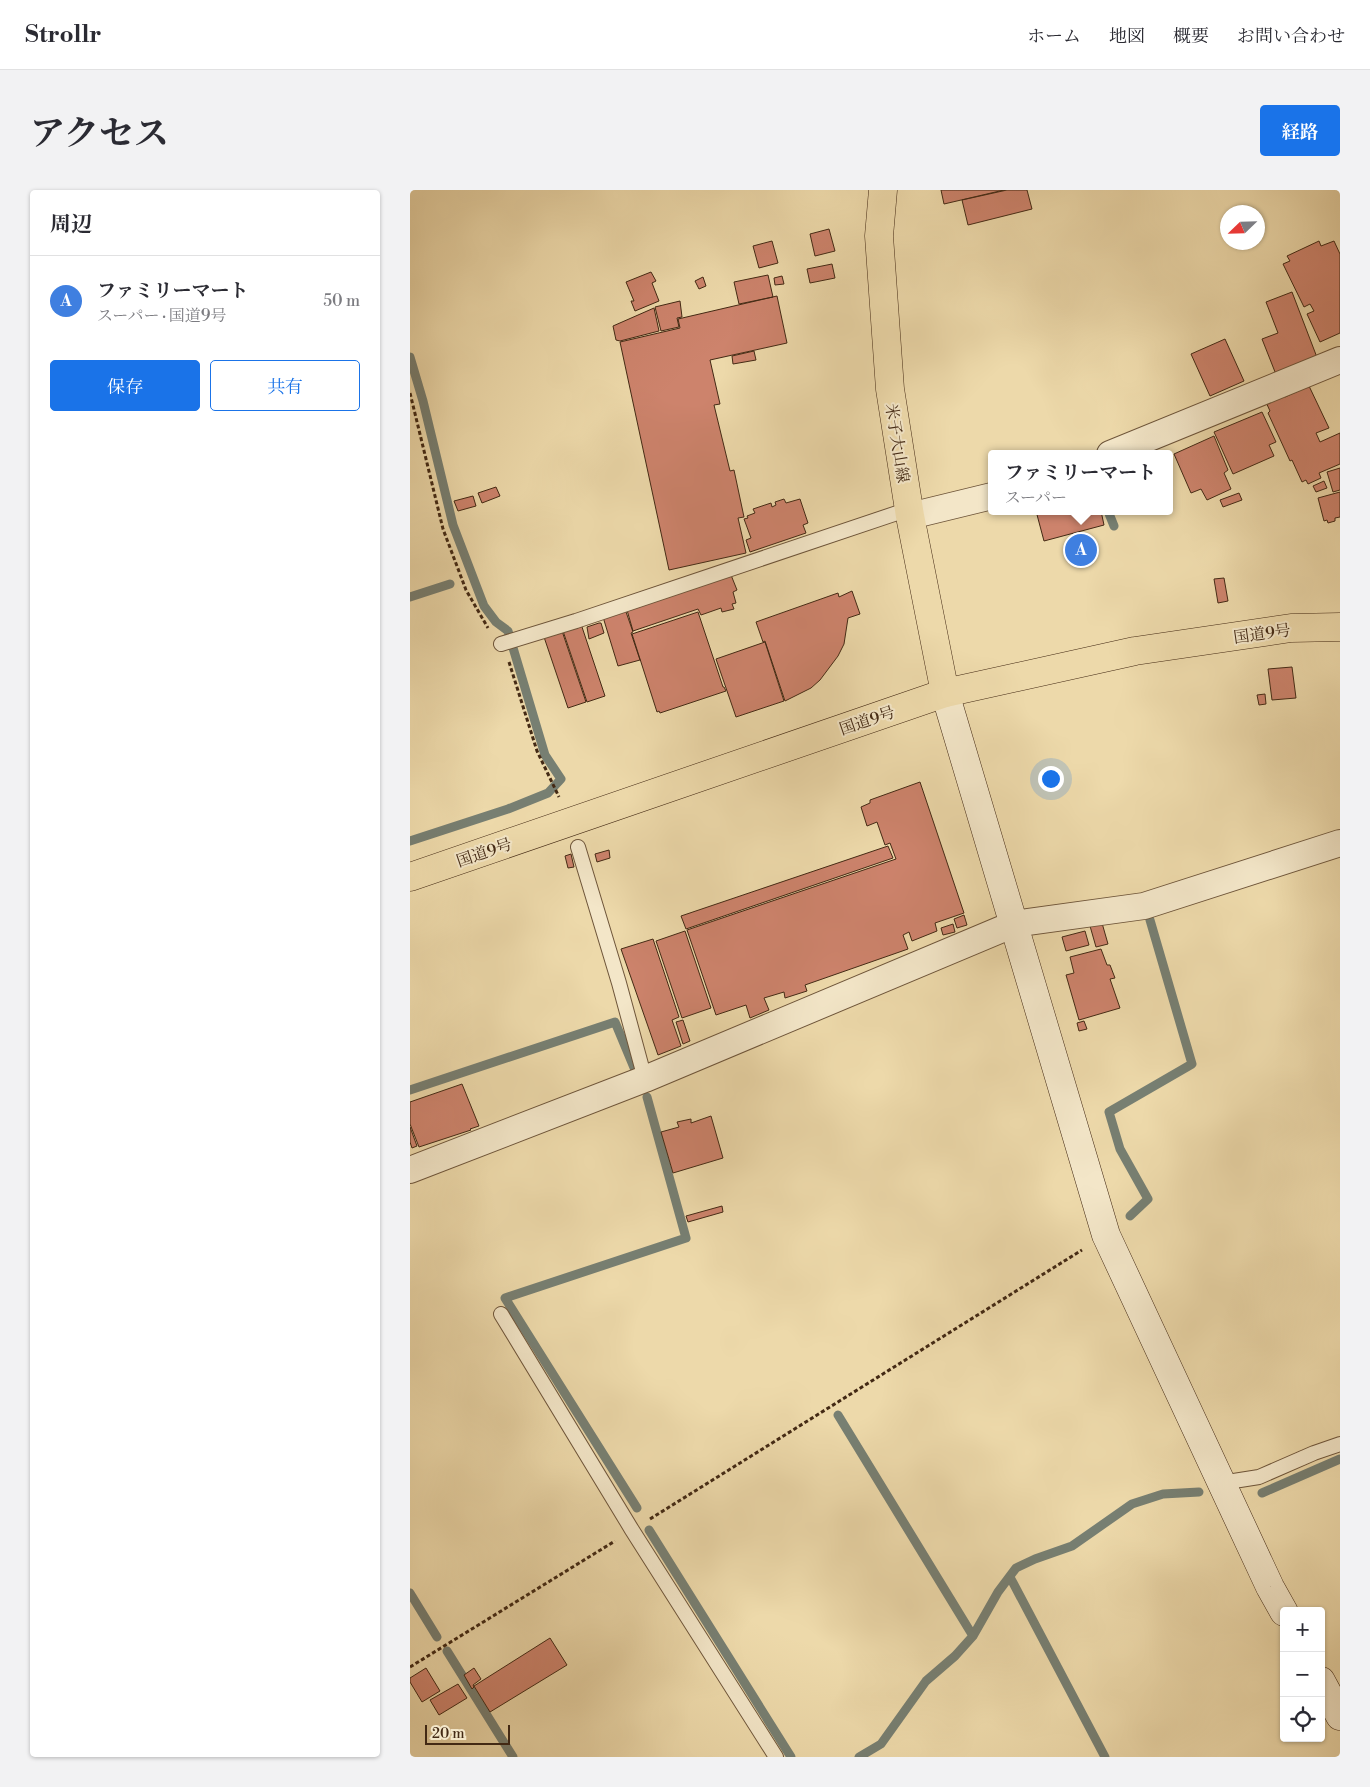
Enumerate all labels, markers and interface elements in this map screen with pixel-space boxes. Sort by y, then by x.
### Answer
text: Strollr [25,20,101,50]
text: ホーム [1027,25,1081,48]
text: 地図 [1109,25,1145,48]
text: 概要 [1173,25,1209,48]
text: お問い合わせ [1237,25,1345,48]
button: 経路 [1260,105,1340,156]
text: アクセス [30,113,169,156]
north arrow [1220,205,1265,250]
text: 周辺 [50,212,92,238]
text: ファミリーマート [97,279,249,303]
text: A [60,291,72,311]
text: 50 m [323,291,360,311]
text: スーパー · 国道9号 [97,306,226,326]
button: 保存 [50,360,200,411]
button: 共有 [210,360,360,411]
street label: 米子大山線 [881,402,913,484]
popup [988,450,1173,515]
text: ファミリーマート [1005,461,1156,485]
text: スーパー [1005,488,1067,508]
pin: A [1065,531,1097,569]
street label: 国道9号 [1232,620,1292,648]
street label: 国道9号 [837,702,898,740]
your location [1038,766,1064,792]
street label: 国道9号 [454,834,515,872]
map controls [1280,1607,1325,1742]
button: + [1280,1607,1325,1652]
button: − [1280,1652,1325,1697]
button: locate [1280,1697,1325,1742]
scale bar [425,1722,510,1745]
text: 20 m [432,1725,464,1743]

